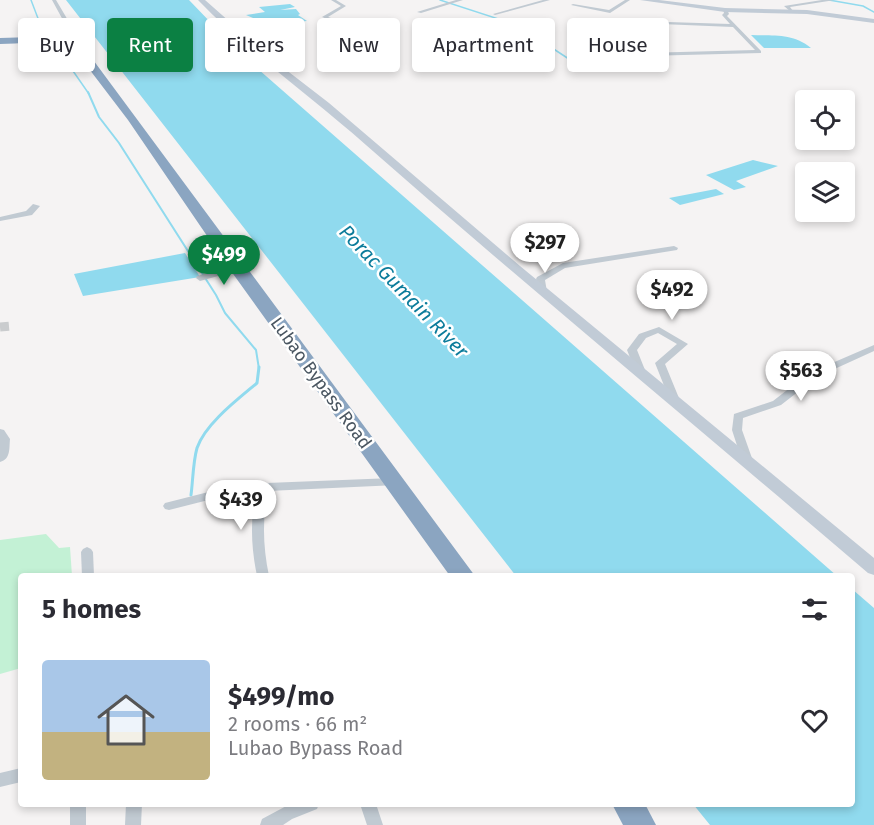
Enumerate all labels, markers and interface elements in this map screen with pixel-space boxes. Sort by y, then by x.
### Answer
chip: Buy [18,18,95,72]
chip: Rent [107,18,193,72]
chip: Filters [205,18,305,72]
chip: New [317,18,400,72]
chip: Apartment [412,18,555,72]
chip: House [567,18,669,72]
map controls [795,90,855,222]
button: locate [795,90,855,150]
button: layers [795,162,855,222]
water label: Porac Gumain River [334,220,474,363]
pin: $297 [509,223,581,274]
text: $297 [524,230,566,254]
pin: $499 [188,235,260,286]
text: $499 [202,242,246,266]
pin: $492 [636,270,708,321]
text: $492 [651,277,694,301]
street label: Lubao Bypass Road [266,313,376,453]
pin: $563 [765,351,837,402]
text: $563 [779,358,823,382]
pin: $439 [205,480,277,531]
text: $439 [219,487,263,511]
icon: filters [798,593,831,626]
text: 5 homes [42,594,141,625]
text: $499/mo [228,681,334,712]
icon: home [90,684,162,756]
icon: heart [798,704,831,737]
text: 2 rooms · 66 m² [228,712,367,736]
text: Lubao Bypass Road [228,736,403,760]

